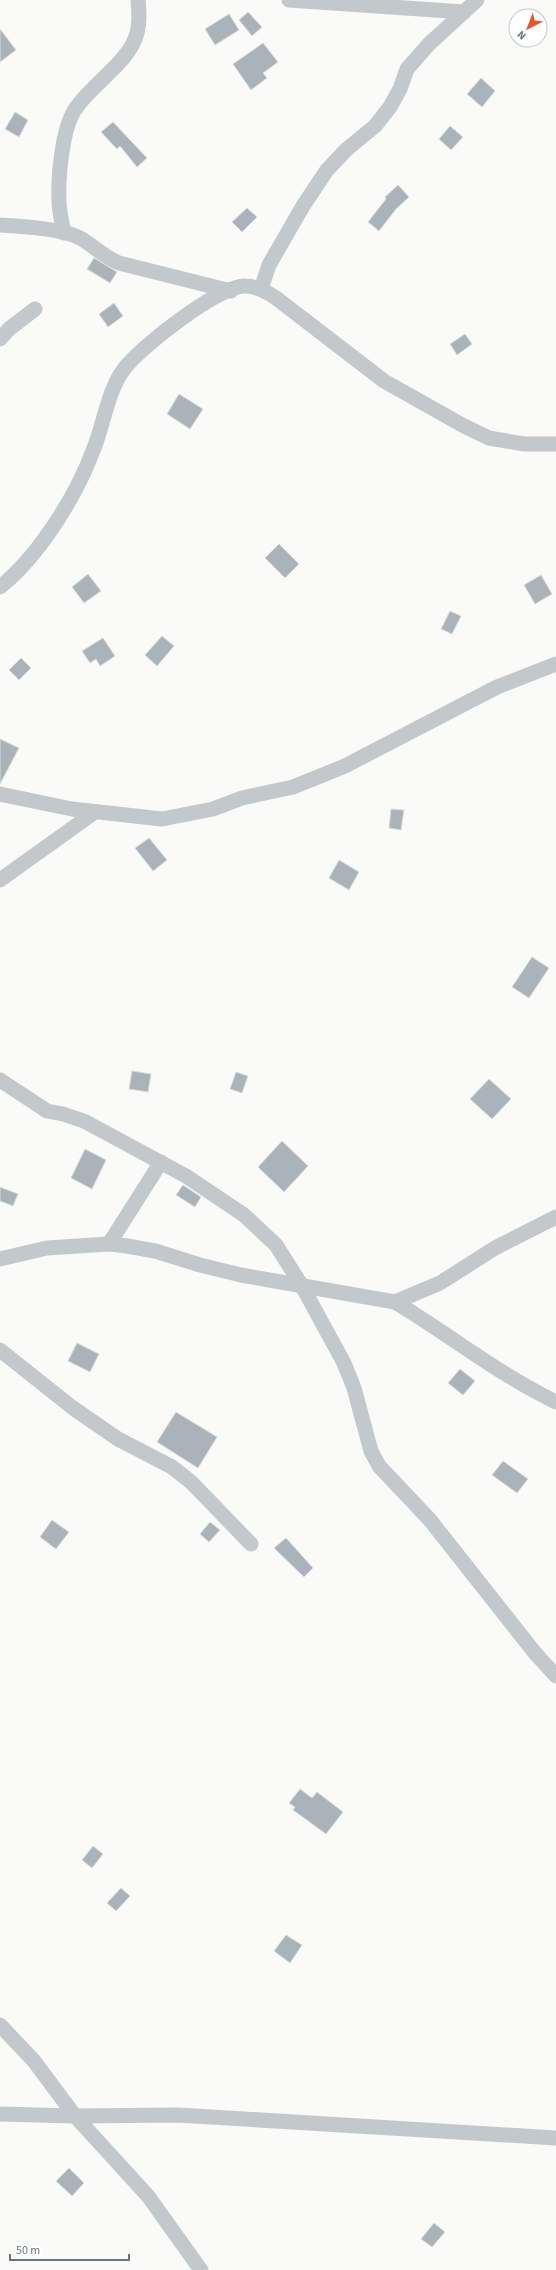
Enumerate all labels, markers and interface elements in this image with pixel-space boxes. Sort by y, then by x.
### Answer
north arrow [508,8,548,48]
text: N [514,27,529,43]
scale bar [10,2236,129,2262]
text: 50 m [16,2242,40,2259]

